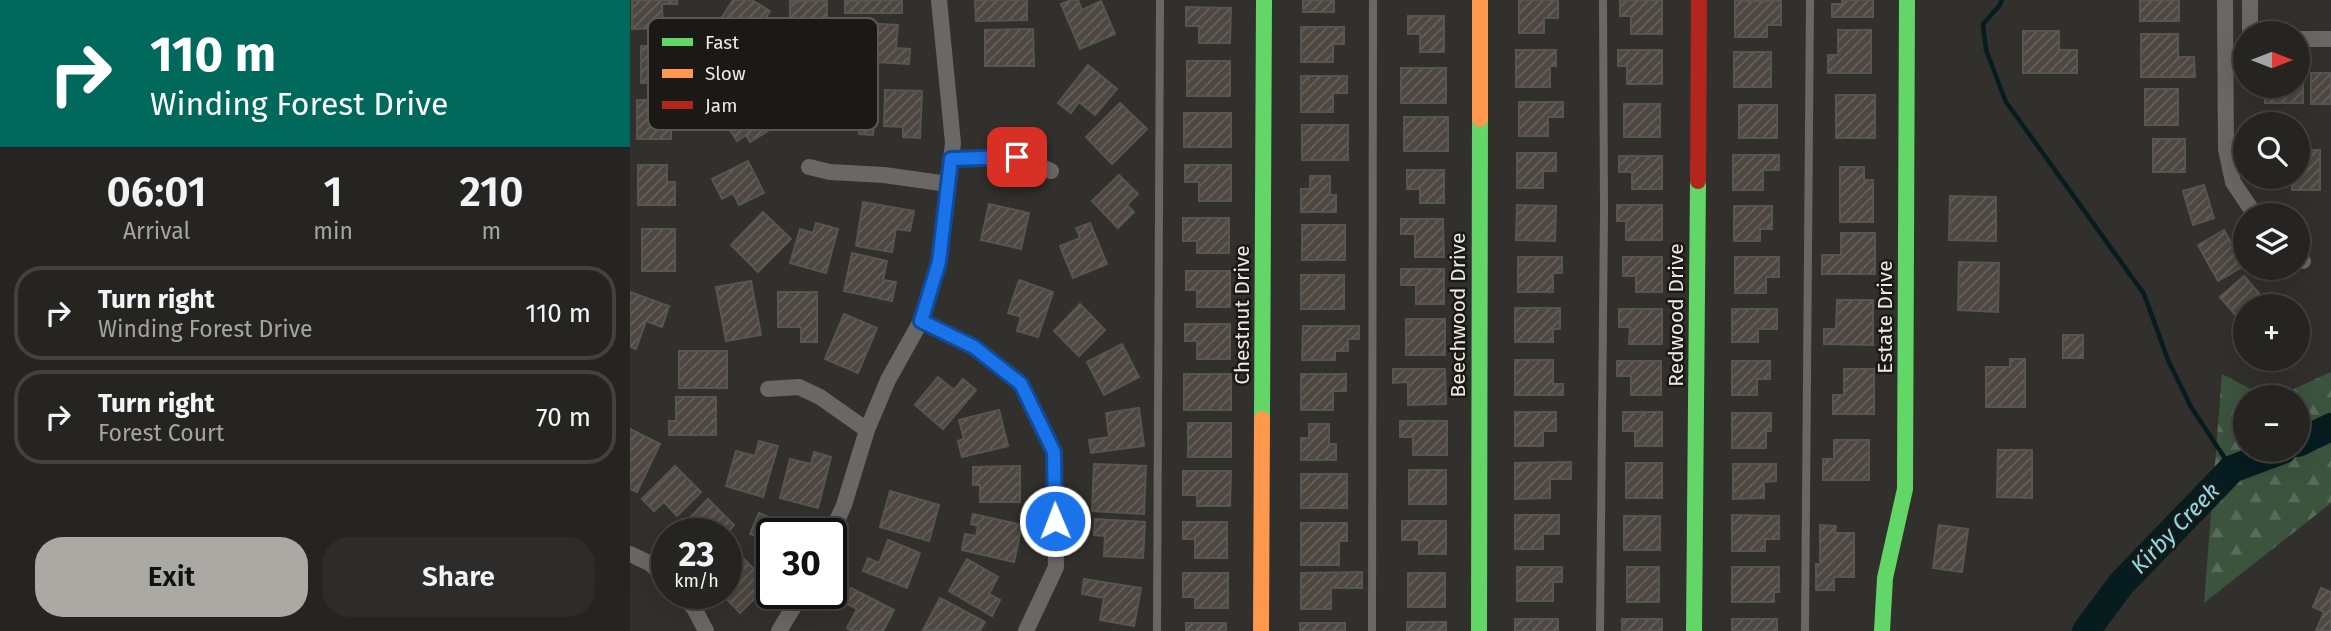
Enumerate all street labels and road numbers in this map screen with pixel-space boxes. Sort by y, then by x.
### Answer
street label: Beechwood Drive [1445,233,1471,397]
street label: Redwood Drive [1663,243,1689,387]
street label: Chestnut Drive [1229,245,1255,385]
street label: Estate Drive [1872,260,1898,374]

